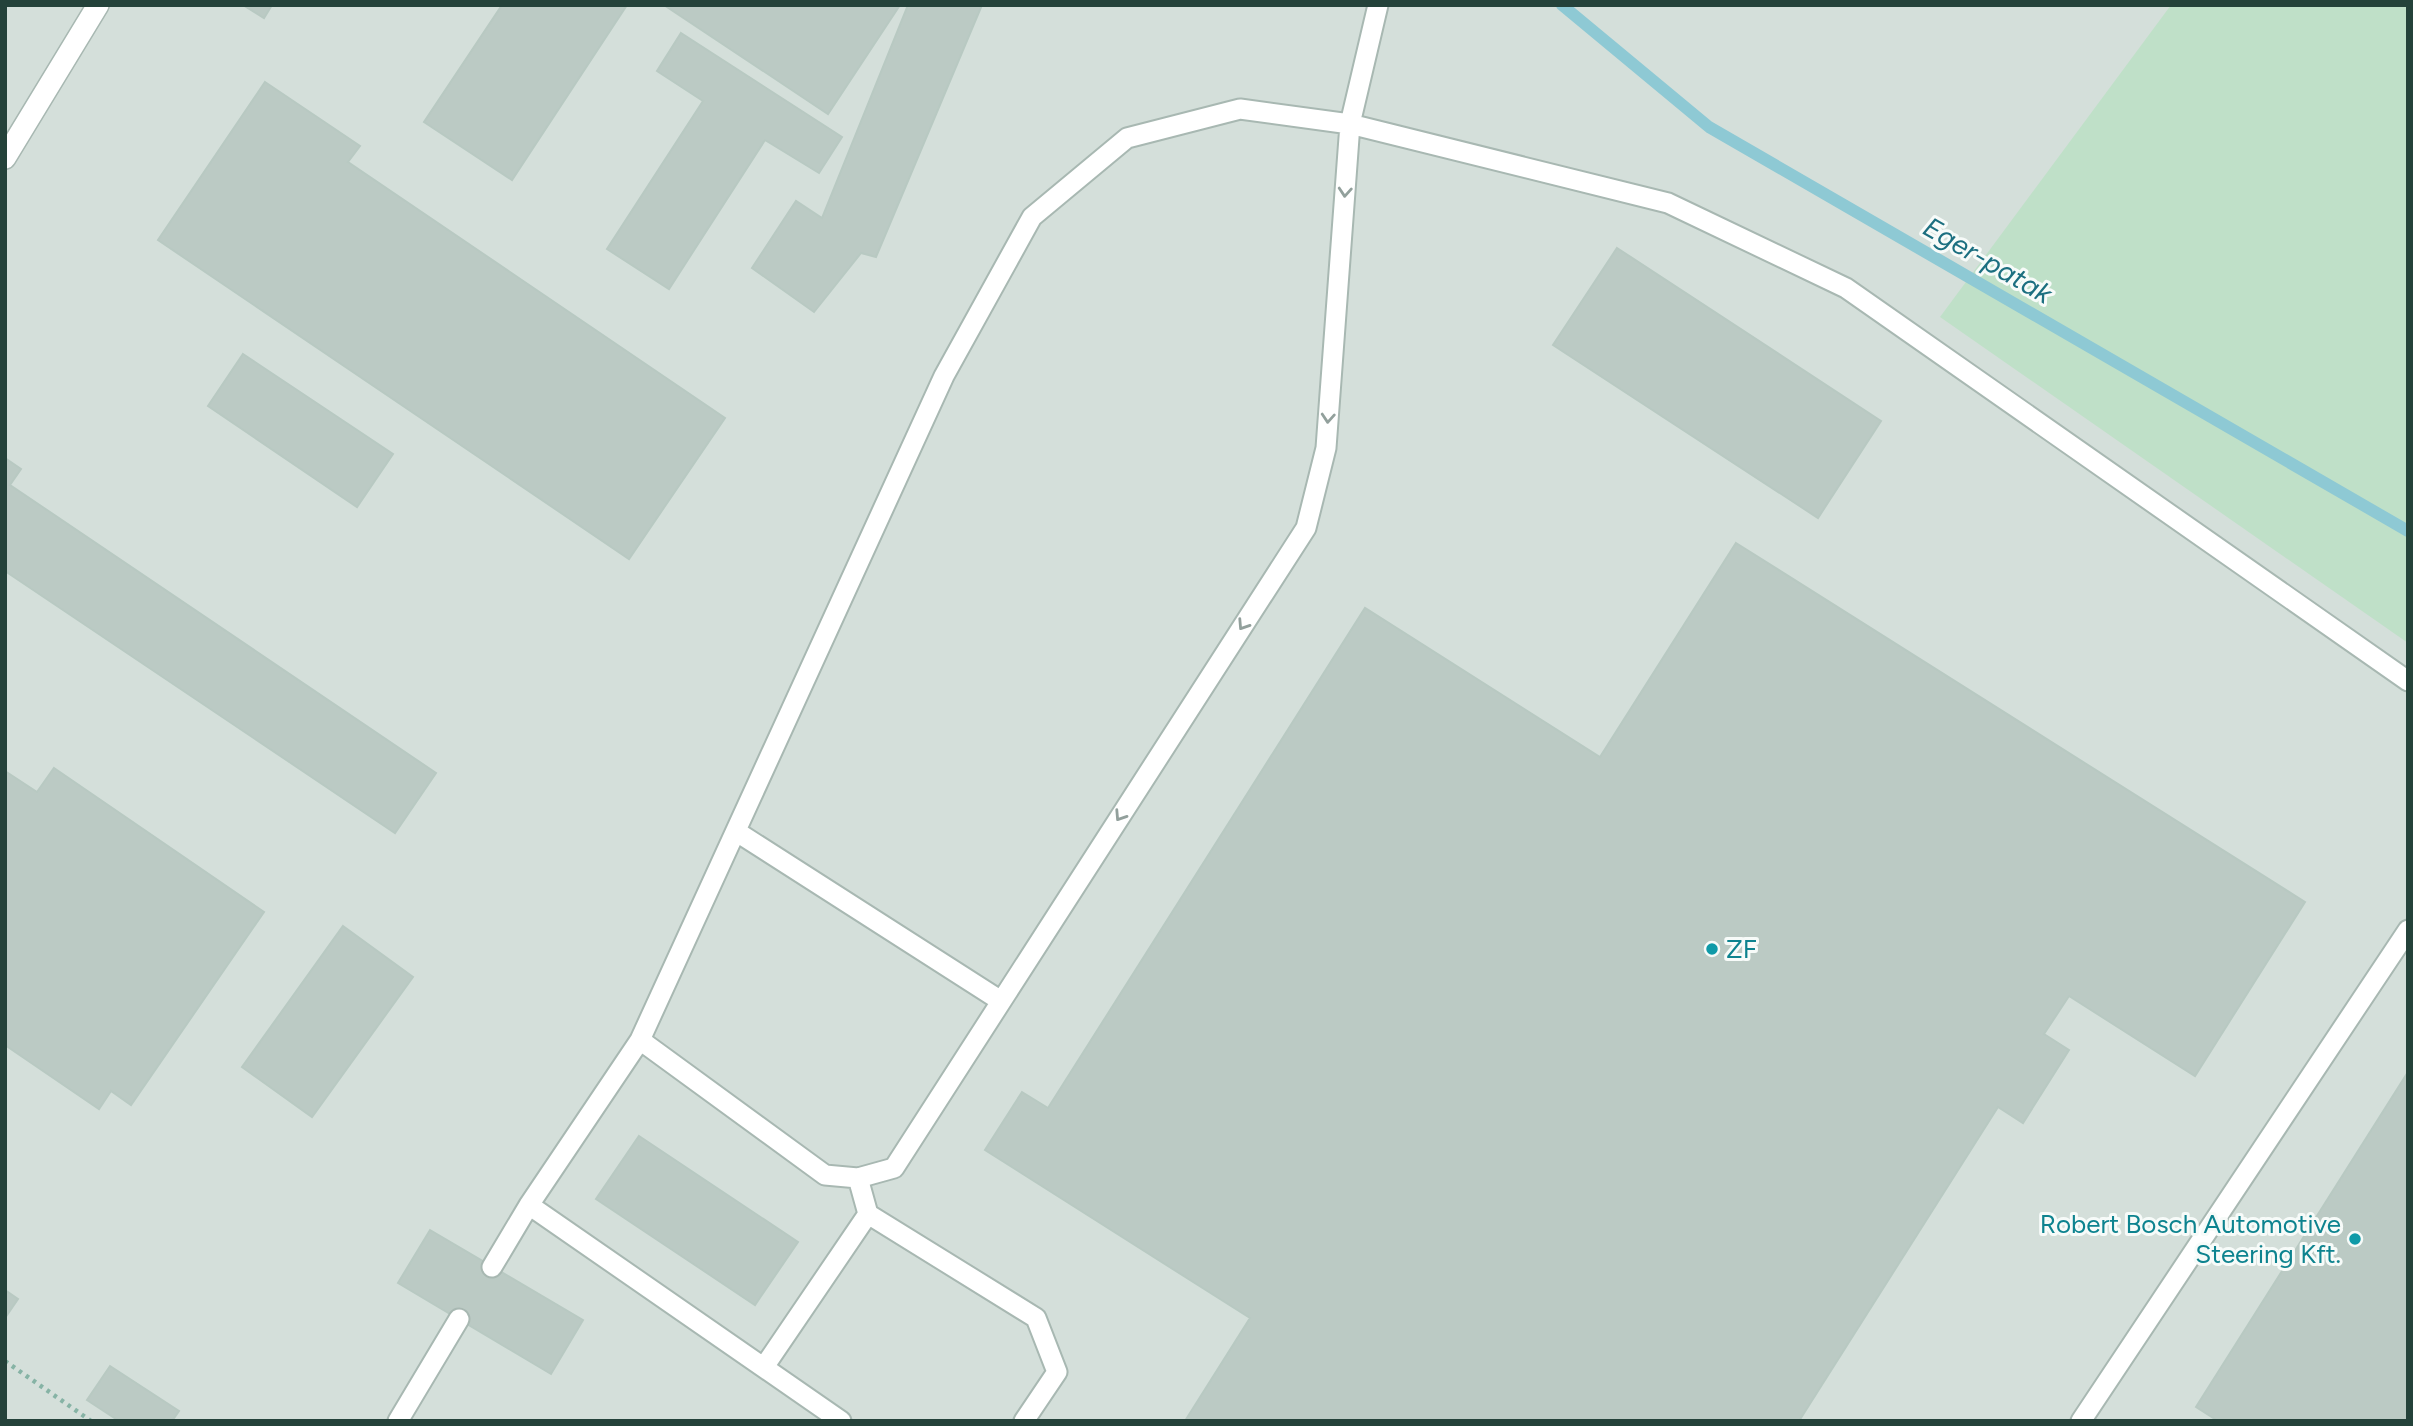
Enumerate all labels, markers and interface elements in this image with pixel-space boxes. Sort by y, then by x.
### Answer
one-way arrow [1338,186,1353,197]
water label: Eger-patak [1917,209,2060,311]
one-way arrow [1321,413,1336,424]
one-way arrow [1239,617,1252,630]
one-way arrow [1115,809,1128,822]
place label: ZF [1726,933,1757,965]
marker: ZF [1704,941,1720,957]
place label: Robert Bosch Automotive Steering Kft. [2040,1208,2341,1270]
marker: Robert Bosch Automotive Steering Kft. [2347,1231,2363,1247]

